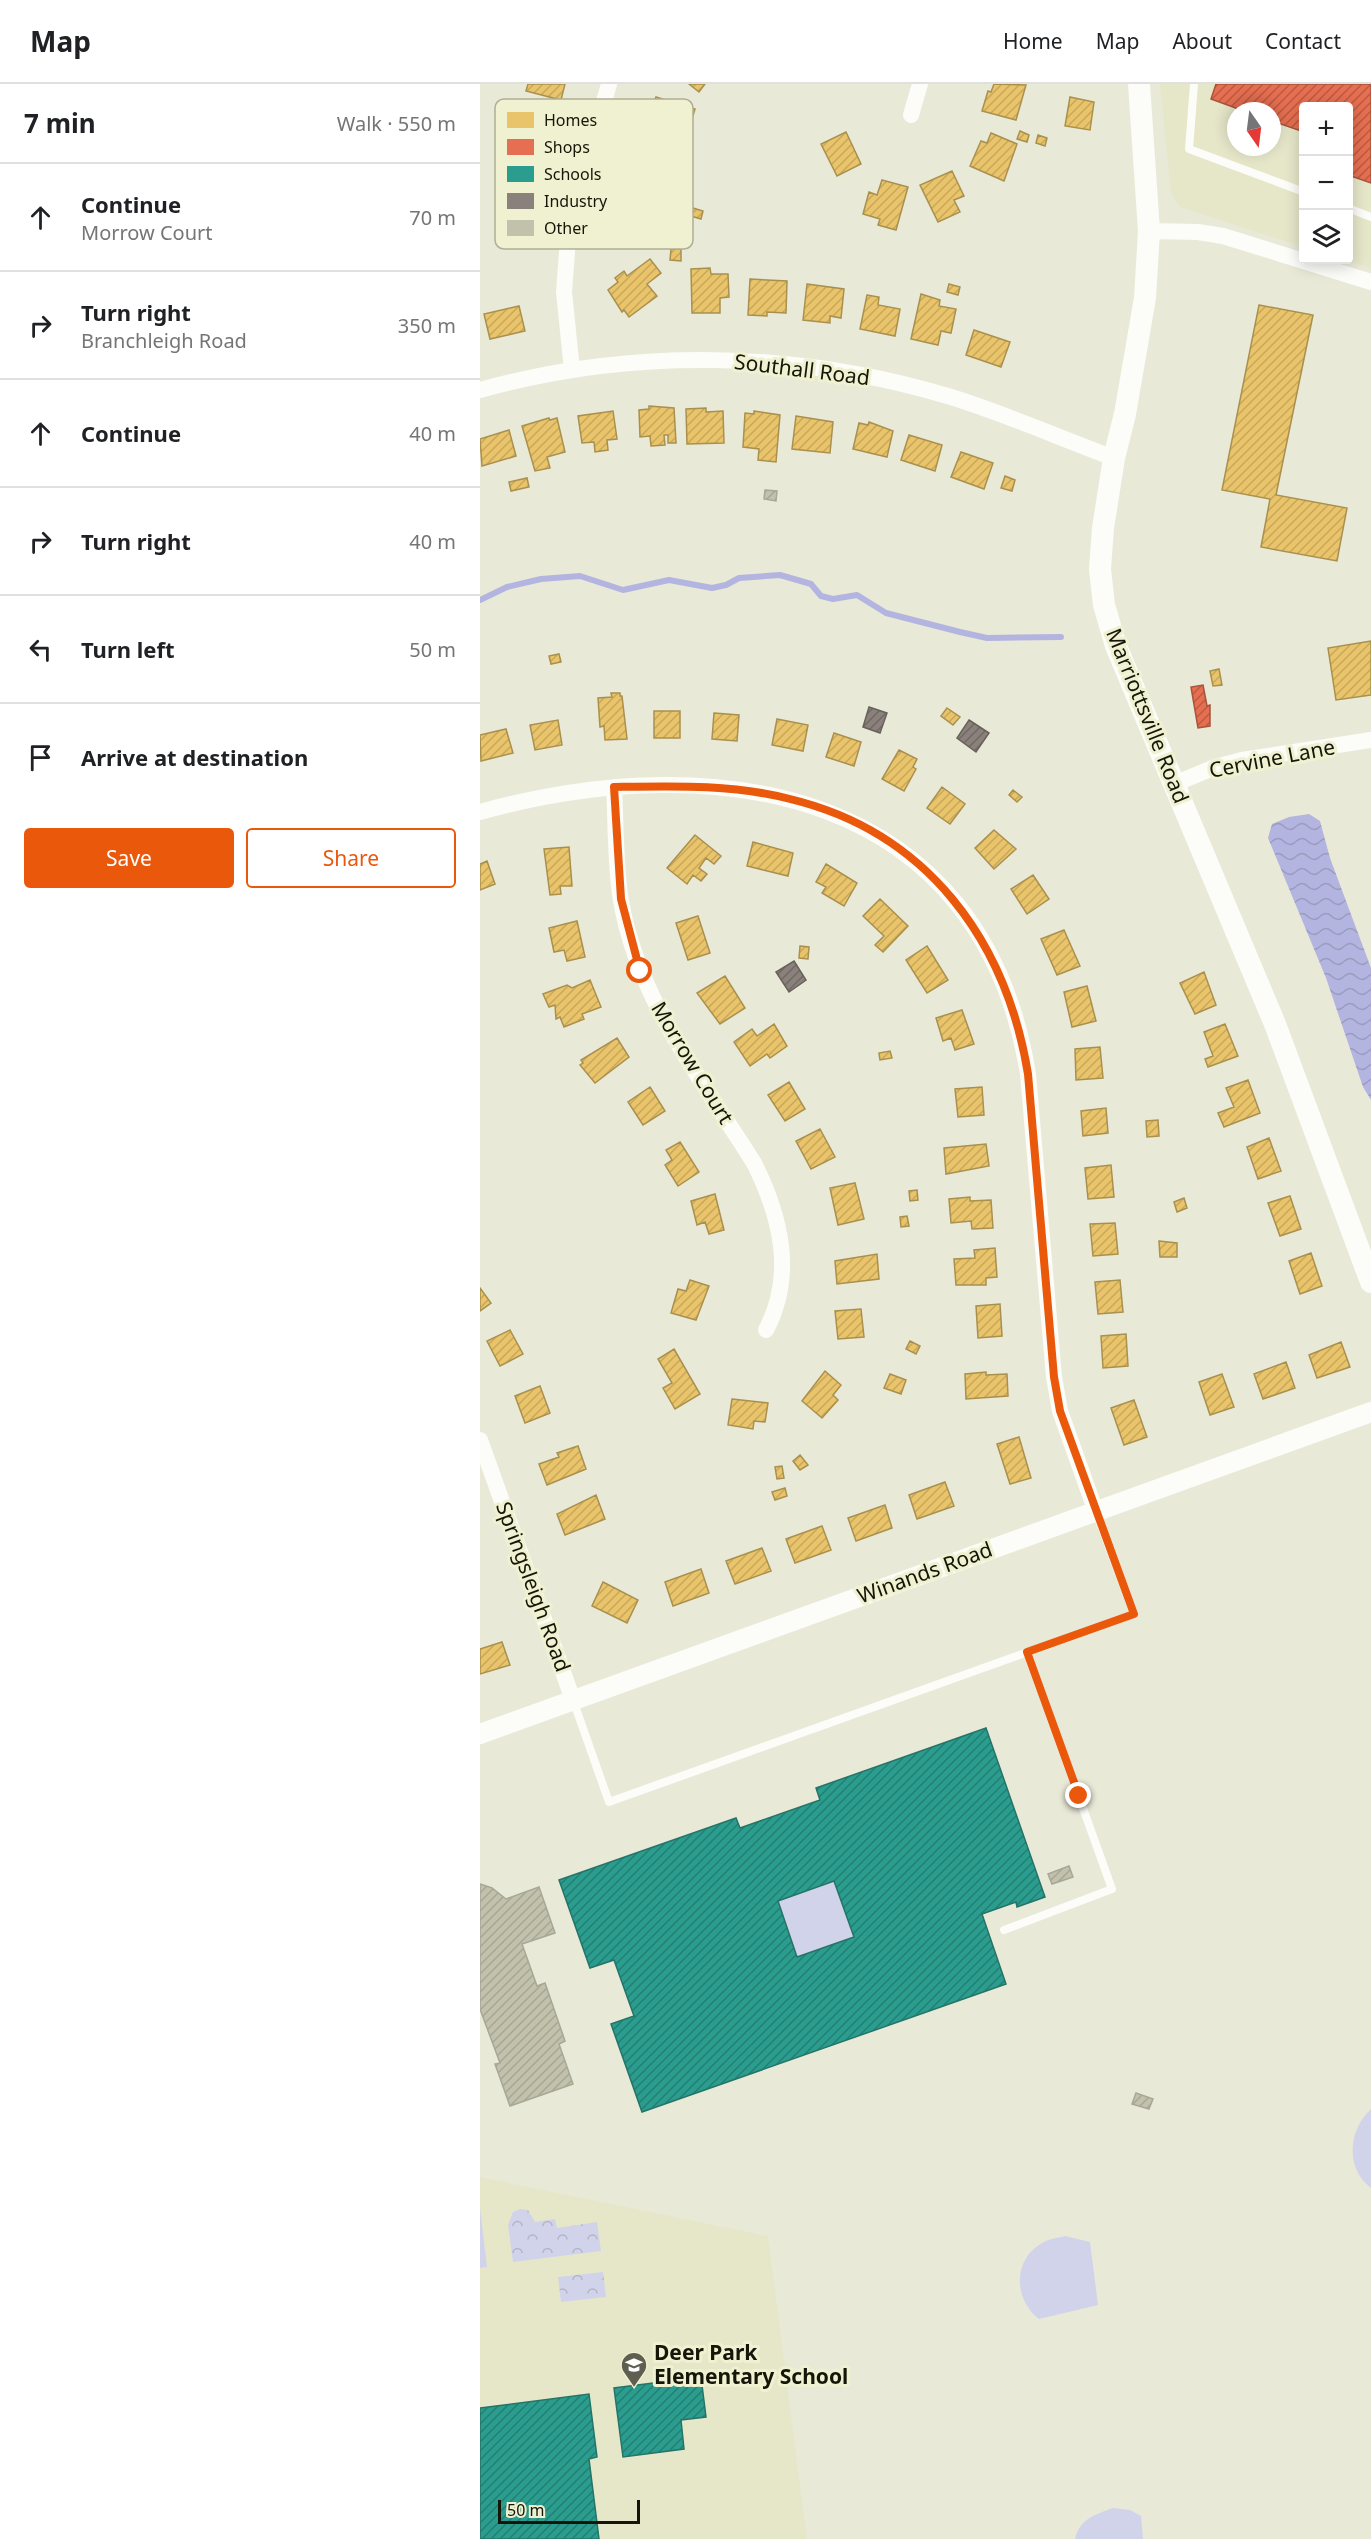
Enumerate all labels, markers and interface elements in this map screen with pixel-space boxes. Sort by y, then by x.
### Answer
text: Map [30,22,91,60]
text: Home [1003,27,1063,55]
text: Map [1096,27,1139,55]
text: About [1172,27,1232,55]
text: Contact [1265,27,1341,55]
legend [495,99,693,249]
north arrow [1227,102,1281,156]
map controls [1299,102,1353,264]
button: + [1299,102,1353,156]
text: 7 min [24,105,96,141]
text: Homes [544,109,597,131]
text: Walk · 550 m [337,110,456,137]
text: Shops [544,136,590,158]
button: − [1299,156,1353,210]
text: Schools [544,163,602,185]
text: Continue [81,189,181,219]
text: Industry [544,190,608,212]
icon: ahead [24,201,57,234]
text: 70 m [409,204,456,231]
button: layers [1299,210,1353,264]
text: Other [544,217,588,239]
text: Morrow Court [81,219,213,246]
text: Turn right [81,297,191,327]
icon: right [24,309,57,342]
text: 350 m [398,312,456,339]
text: Branchleigh Road [81,327,247,354]
street label: Southall Road [733,347,871,391]
icon: ahead [24,417,57,450]
text: Continue [81,418,181,448]
text: 40 m [409,420,456,447]
icon: right [24,525,57,558]
text: Turn right [81,526,191,556]
text: 40 m [409,528,456,555]
street label: Marriottsville Road [1100,624,1196,807]
icon: left [24,633,57,666]
text: Turn left [81,634,175,664]
text: 50 m [409,636,456,663]
street label: Cervine Lane [1206,732,1337,784]
icon: arrive [24,741,57,774]
text: Arrive at destination [81,742,308,772]
button: Save [24,828,234,888]
button: Share [246,828,456,888]
route start [626,957,652,983]
street label: Morrow Court [645,996,741,1129]
street label: Springsleigh Road [490,1498,578,1676]
street label: Winands Road [853,1535,996,1609]
route end [1065,1782,1091,1808]
place label: Deer Park Elementary School [654,2338,848,2390]
school or university icon: Deer Park Elementary School [619,2350,649,2388]
scale bar [498,2497,640,2524]
text: 50 m [507,2499,544,2521]

